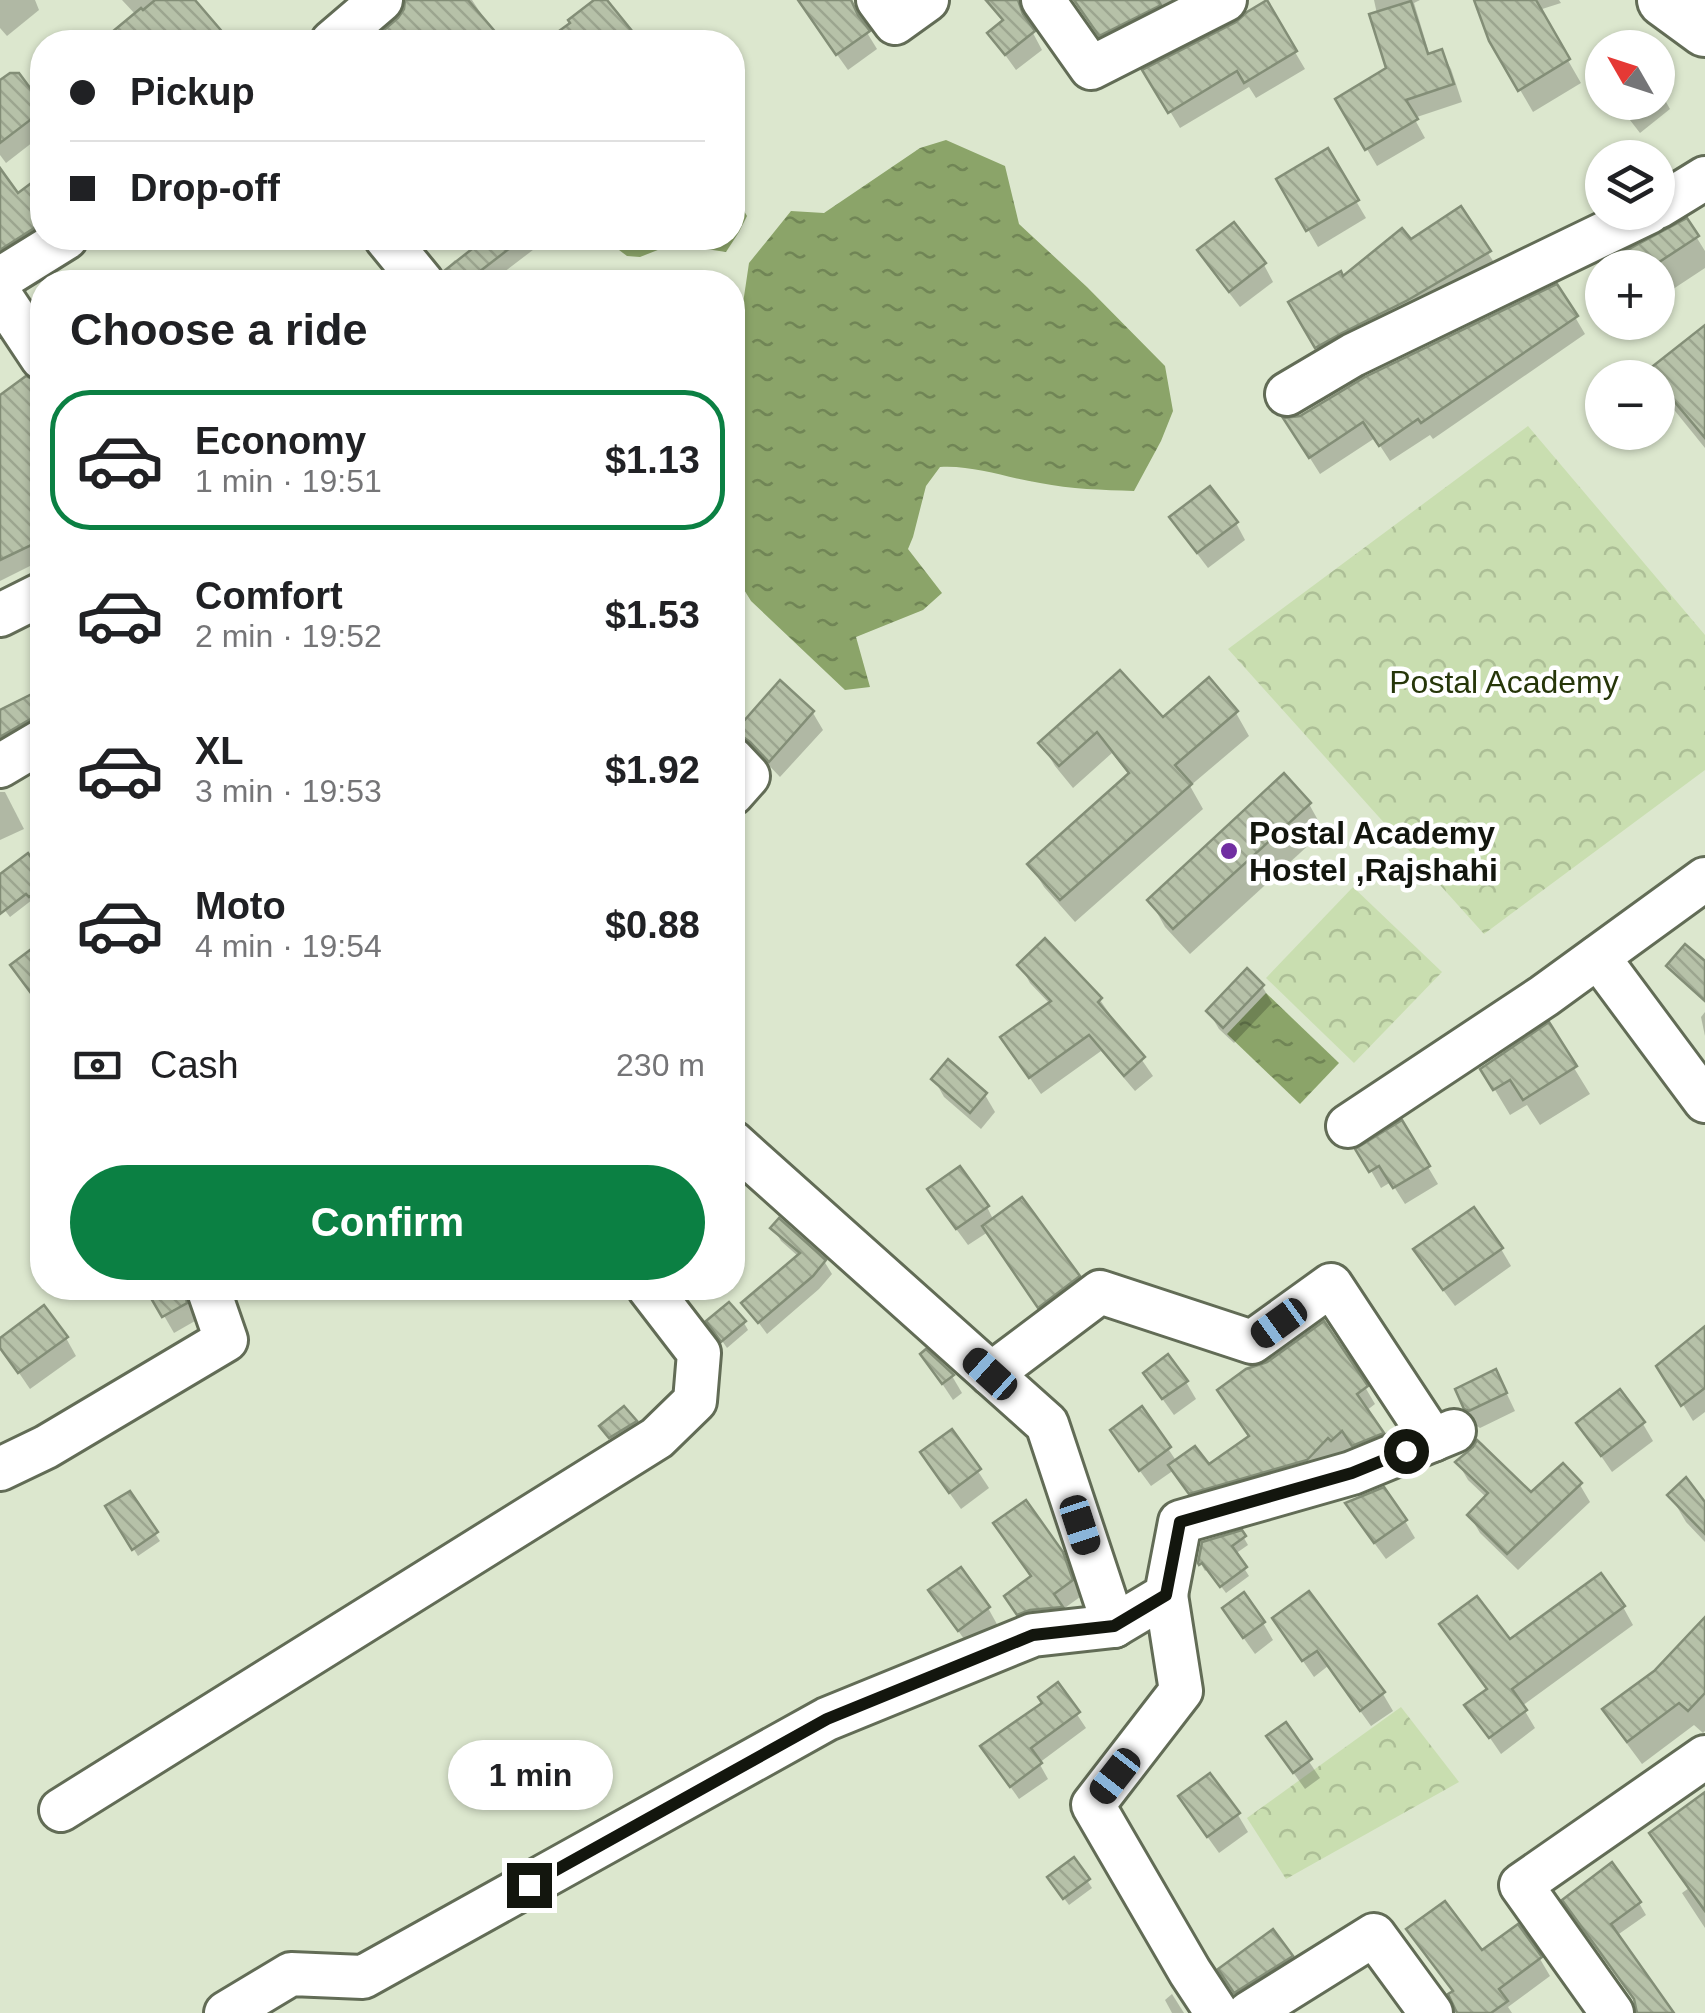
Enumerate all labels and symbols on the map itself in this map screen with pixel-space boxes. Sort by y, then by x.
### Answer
north arrow [1585,30,1675,120]
park label: Postal Academy [1389,664,1619,700]
place label: Postal Academy Hostel ,Rajshahi [1249,815,1498,888]
marker: Postal Academy Hostel ,Rajshahi [1218,840,1240,862]
car [1246,1293,1312,1353]
car [958,1343,1022,1405]
route start [1384,1429,1429,1474]
car [1056,1492,1104,1558]
callout: 1 min [446,1740,612,1810]
car [1085,1743,1145,1809]
route end [507,1863,552,1908]

